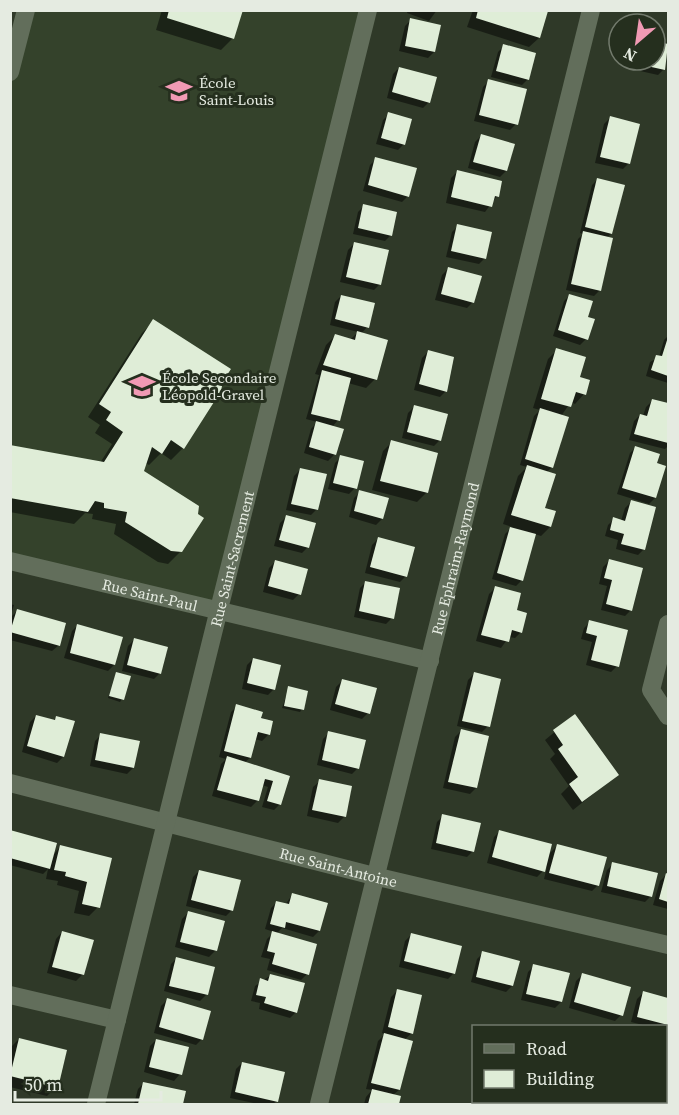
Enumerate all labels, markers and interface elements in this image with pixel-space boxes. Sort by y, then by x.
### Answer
north arrow [607,12,667,72]
text: N [619,43,640,68]
place label: École Saint-Louis [199,72,274,110]
school or university icon: École Saint-Louis [164,76,194,106]
place label: École Secondaire Léopold-Gravel [162,367,277,405]
school or university icon: École Secondaire Léopold-Gravel [127,371,157,401]
street label: Rue Ephraim-Raymond [426,480,484,637]
street label: Rue Saint-Sacrement [205,488,259,629]
street label: Rue Saint-Paul [100,573,200,616]
street label: Rue Saint-Antoine [277,842,400,892]
legend [472,1025,667,1103]
text: Road [526,1036,567,1061]
scale bar [15,1064,160,1102]
text: Building [526,1066,594,1091]
text: 50 m [24,1072,62,1097]

